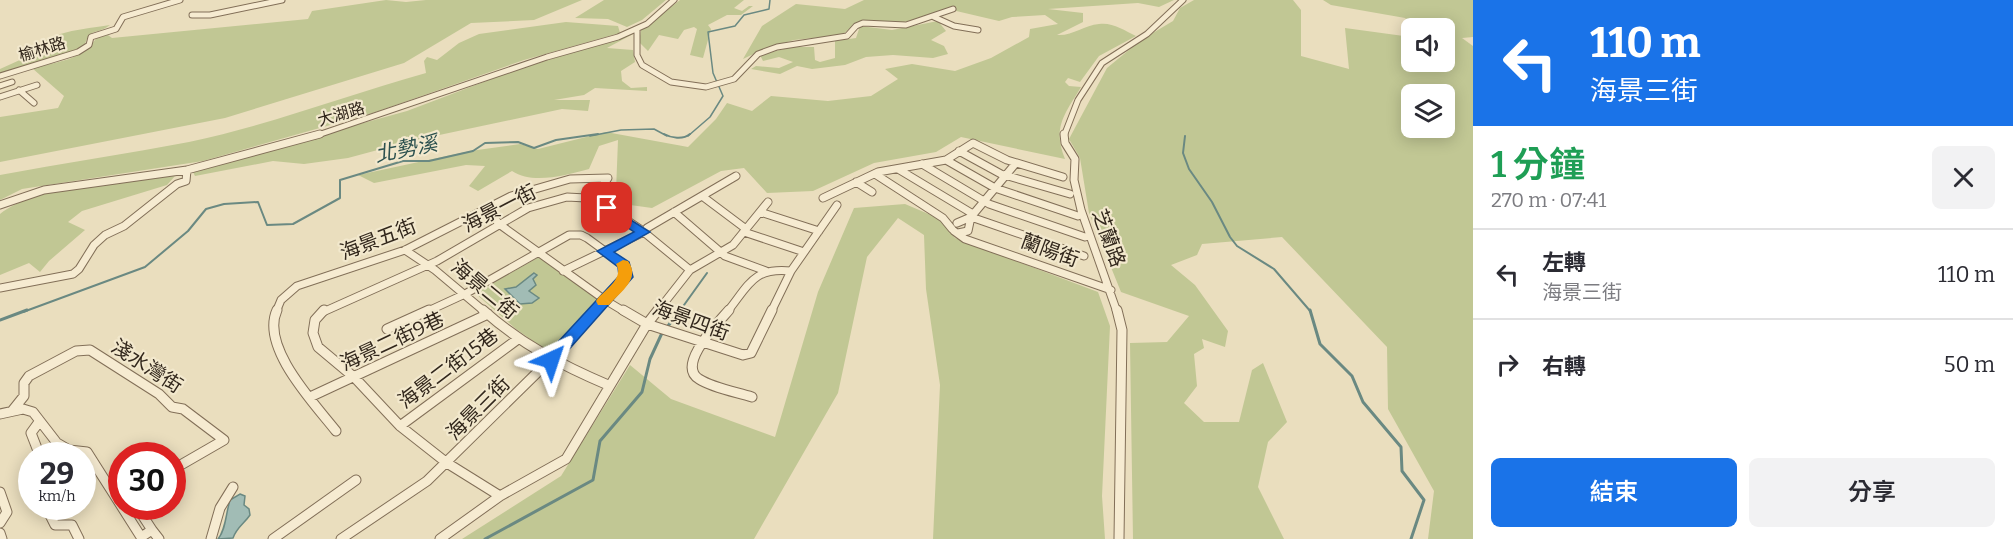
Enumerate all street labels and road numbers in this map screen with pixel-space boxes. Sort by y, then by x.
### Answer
street label: 榆林路 [16,33,68,65]
street label: 大湖路 [315,98,367,130]
street label: 海景一街 [458,179,540,237]
street label: 芝蘭路 [1087,206,1131,270]
street label: 海景五街 [336,213,420,265]
street label: 蘭陽街 [1018,228,1082,272]
street label: 海景二街 [447,254,523,324]
street label: 海景四街 [649,295,733,345]
street label: 海景二街9巷 [336,307,448,375]
street label: 海景二街15巷 [393,323,503,413]
street label: 淺水灣街 [107,334,187,398]
street label: 海景三街 [441,371,515,445]

